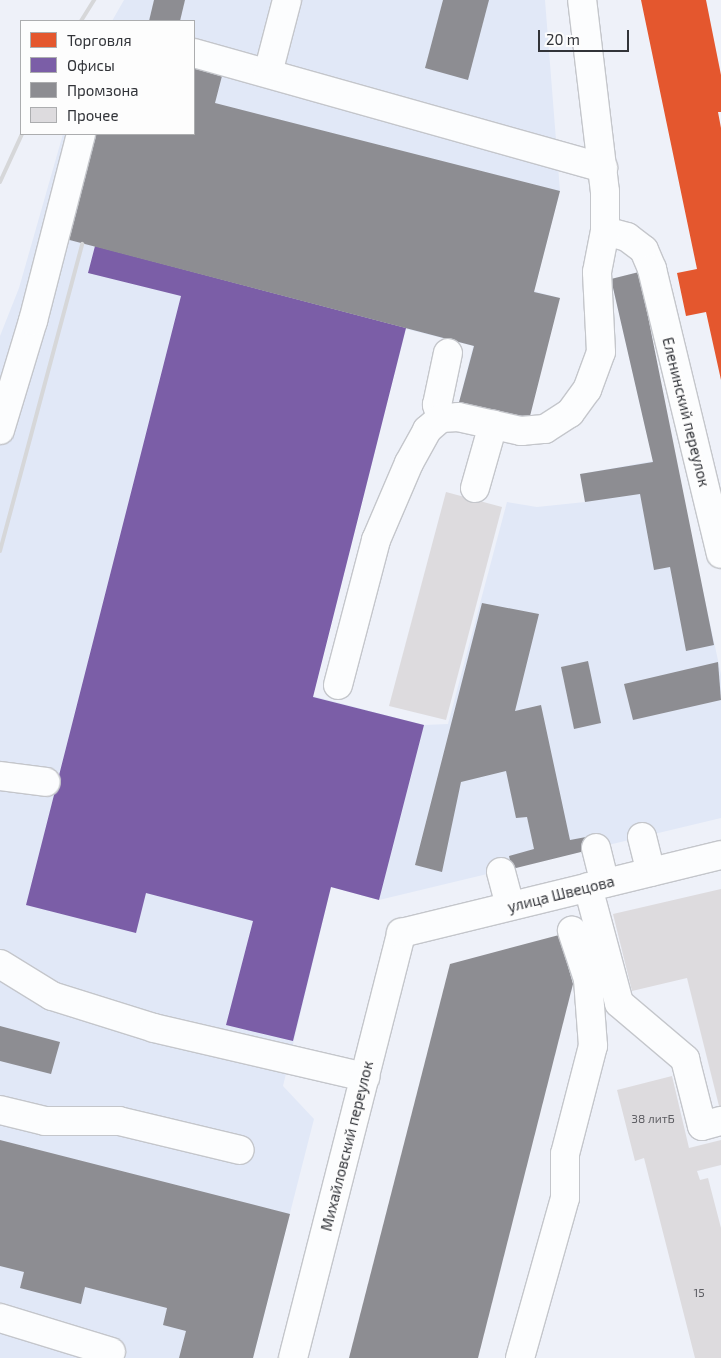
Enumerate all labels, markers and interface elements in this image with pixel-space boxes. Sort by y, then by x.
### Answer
legend [20,20,195,135]
scale bar [541,20,632,52]
text: 20 m [546,30,580,48]
text: Торговля [67,31,132,49]
text: Офисы [67,56,115,74]
text: Промзона [67,81,139,99]
text: Прочее [67,106,119,124]
street label: Еленинский переулок [659,335,713,489]
street label: улица Швецова [506,872,616,916]
street label: Михайловский переулок [317,1059,377,1233]
house number: 38 литБ [631,1112,675,1126]
house number: 15 [693,1286,705,1300]

